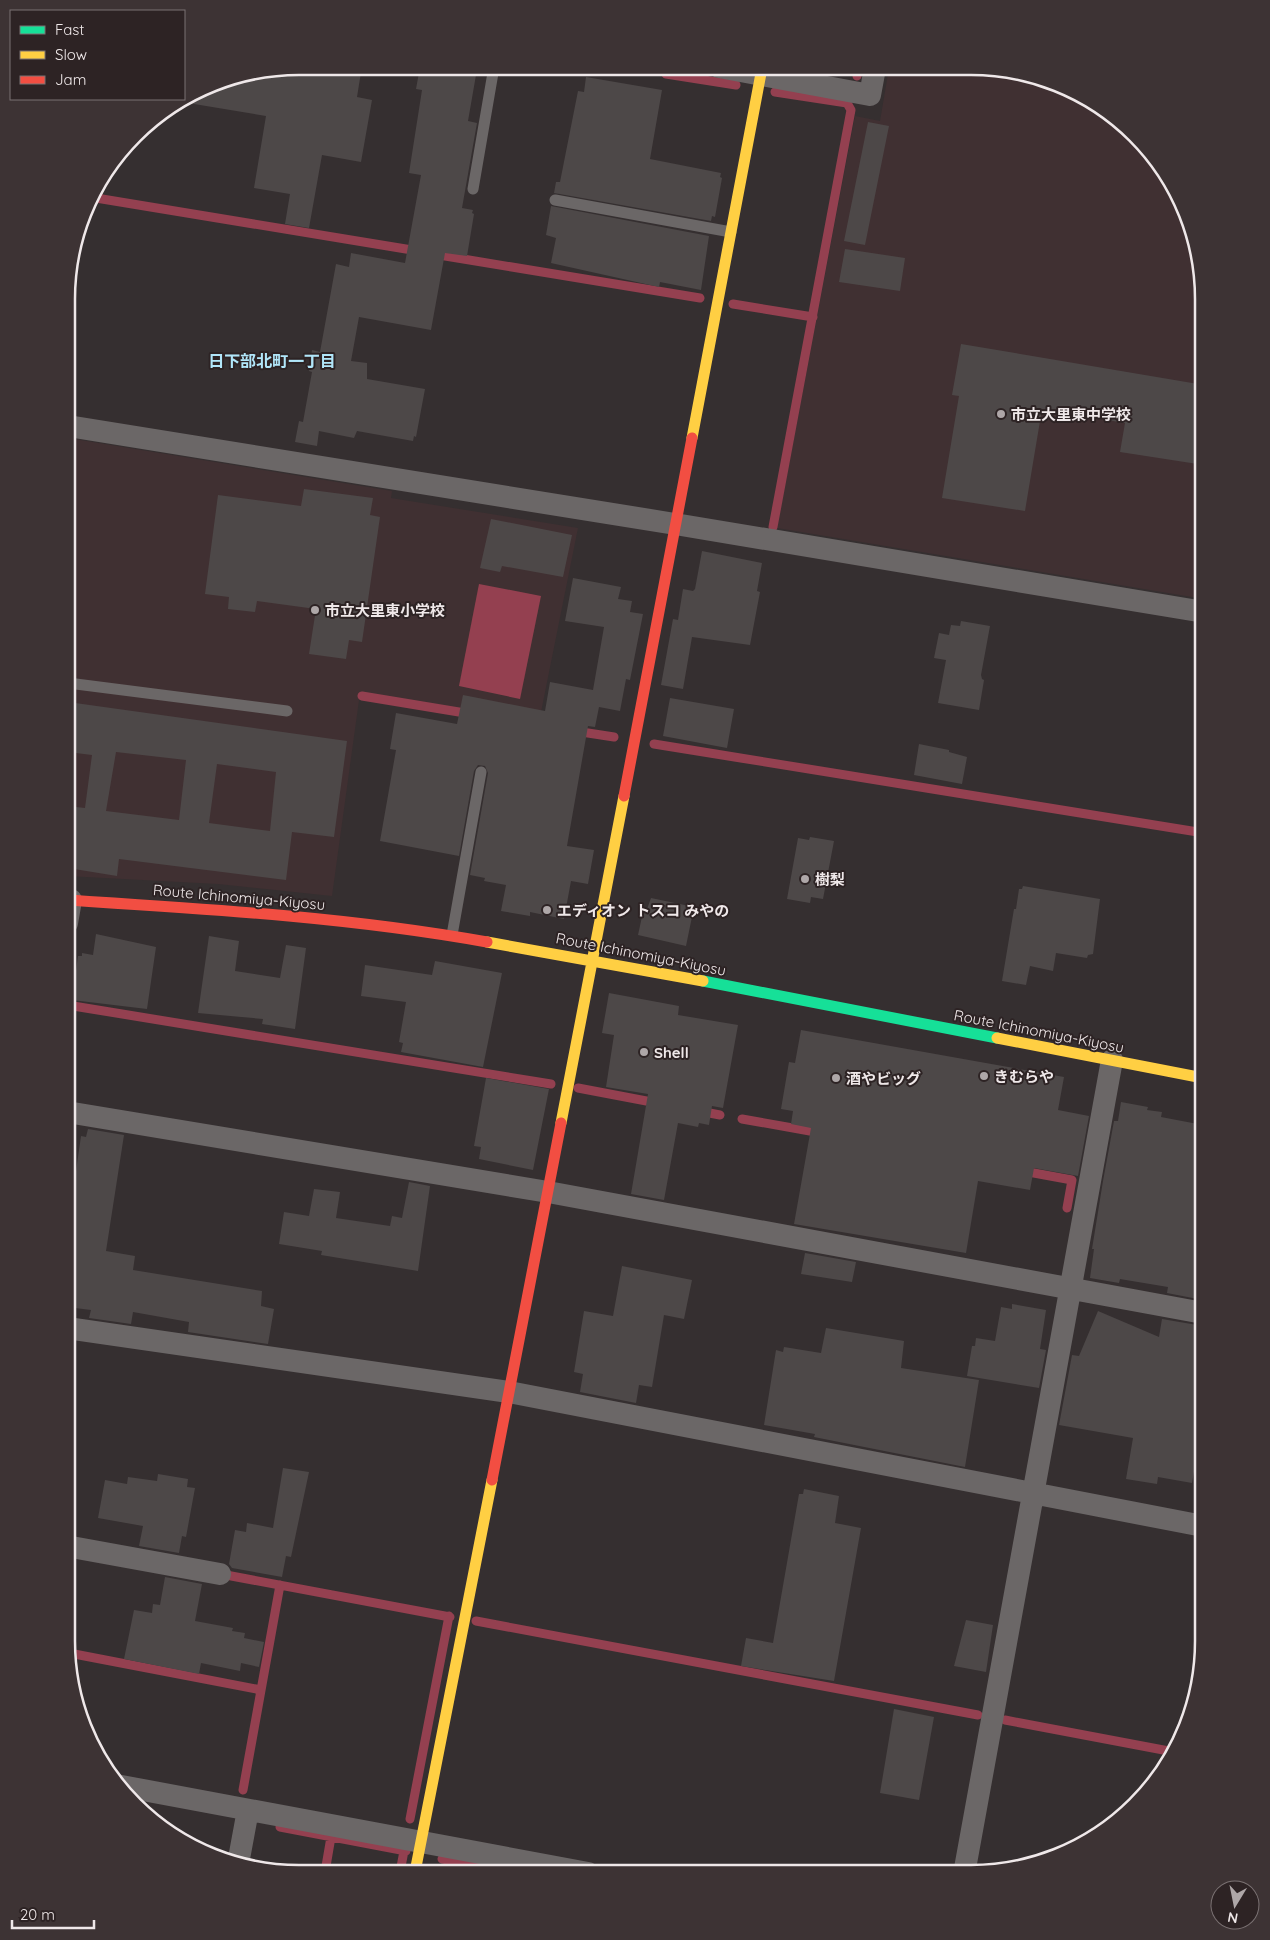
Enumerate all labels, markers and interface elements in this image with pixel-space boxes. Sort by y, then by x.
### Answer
legend [10,10,185,100]
text: Fast [55,20,84,39]
text: Slow [55,45,87,64]
text: Jam [55,70,86,89]
district label: 日下部北町一丁目 [208,351,336,371]
place label: 市立大里東中学校 [1011,405,1131,424]
marker: 市立大里東中学校 [995,408,1007,420]
place label: 市立大里東小学校 [325,601,445,620]
marker: 市立大里東小学校 [309,604,321,616]
place label: 樹梨 [815,870,845,889]
marker: 樹梨 [799,873,811,885]
street label: Route Ichinomiya-Kiyosu [152,880,326,914]
place label: エディオン トスコ みやの [557,901,729,920]
marker: エディオン トスコ みやの [541,904,553,916]
street label: Route Ichinomiya-Kiyosu [554,928,728,980]
street label: Route Ichinomiya-Kiyosu [952,1005,1126,1057]
place label: Shell [654,1043,689,1062]
marker: Shell [638,1046,650,1058]
place label: きむらや [994,1067,1054,1086]
place label: 酒やビッグ [846,1069,921,1088]
marker: きむらや [978,1070,990,1082]
marker: 酒やビッグ [830,1072,842,1084]
north arrow [1210,1880,1260,1930]
scale bar [12,1898,95,1930]
text: 20 m [20,1905,55,1924]
text: N [1226,1908,1239,1928]

